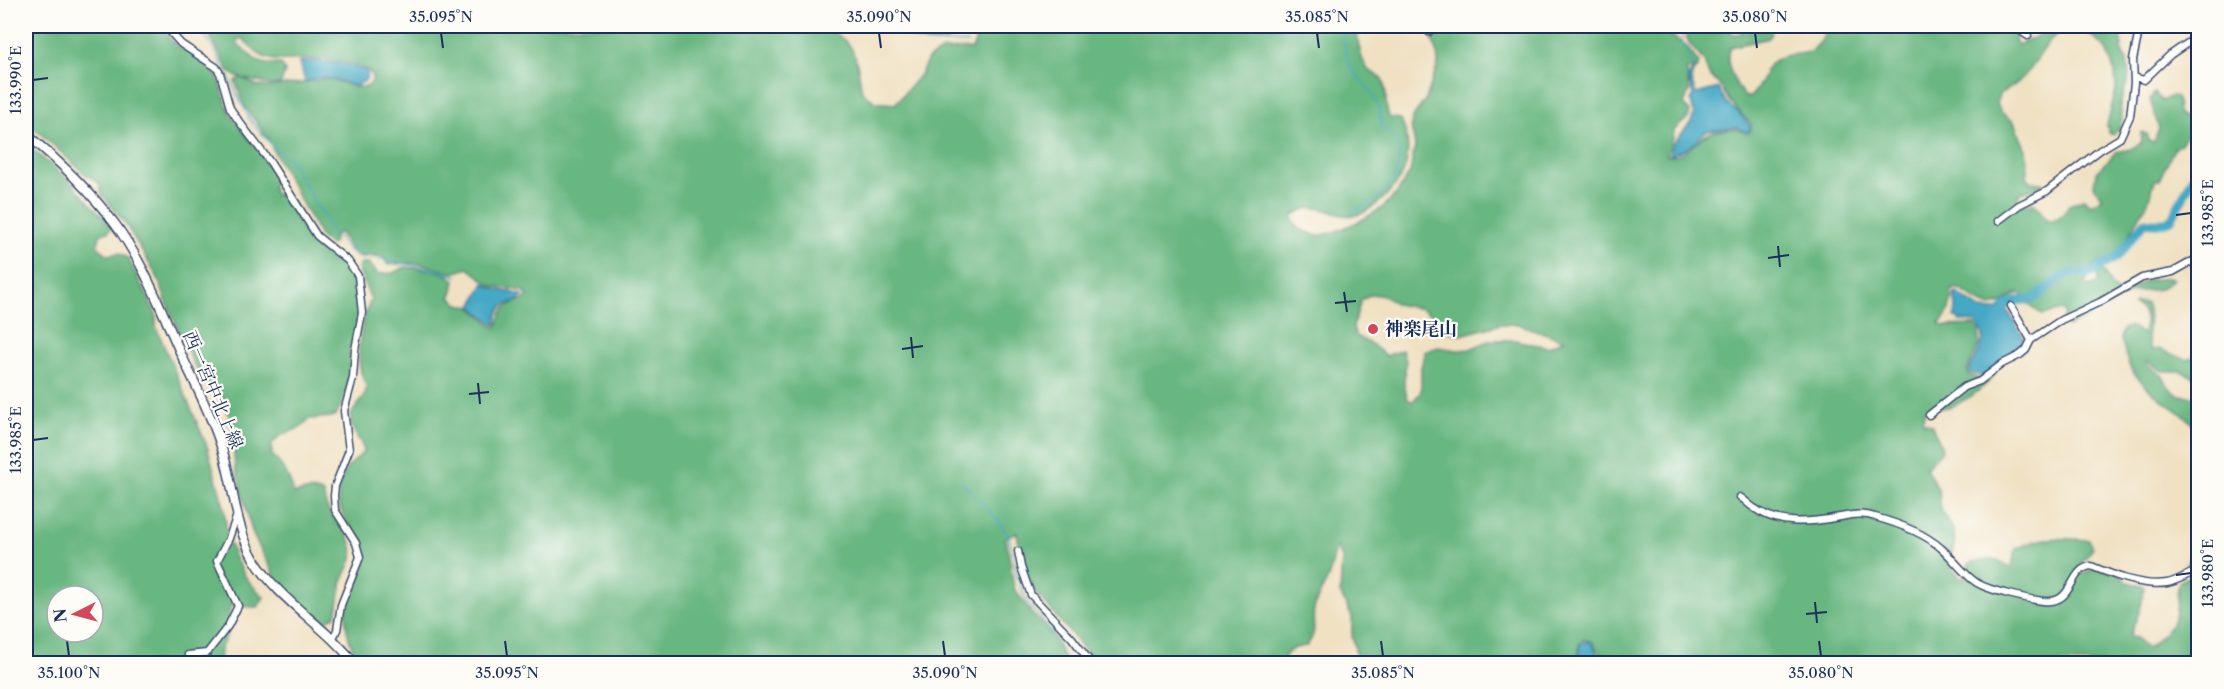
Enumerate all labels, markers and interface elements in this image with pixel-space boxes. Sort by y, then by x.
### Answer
text: 35.095°N [409,7,473,26]
text: 35.090°N [846,7,912,26]
text: 35.085°N [1285,7,1349,26]
text: 35.080°N [1722,7,1788,26]
text: 133.990°E [6,46,25,114]
text: 133.985°E [2198,179,2217,247]
place label: 神楽尾山 [1385,318,1457,340]
marker: 神楽尾山 [1366,322,1380,336]
street label: 西一宮中北上線 [178,328,248,452]
text: 133.985°E [6,406,25,474]
text: 133.980°E [2198,539,2217,607]
north arrow [45,584,105,644]
text: N [49,608,71,624]
text: 35.100°N [37,663,101,682]
text: 35.095°N [475,663,539,682]
text: 35.090°N [912,663,978,682]
text: 35.085°N [1351,663,1415,682]
text: 35.080°N [1788,663,1854,682]

